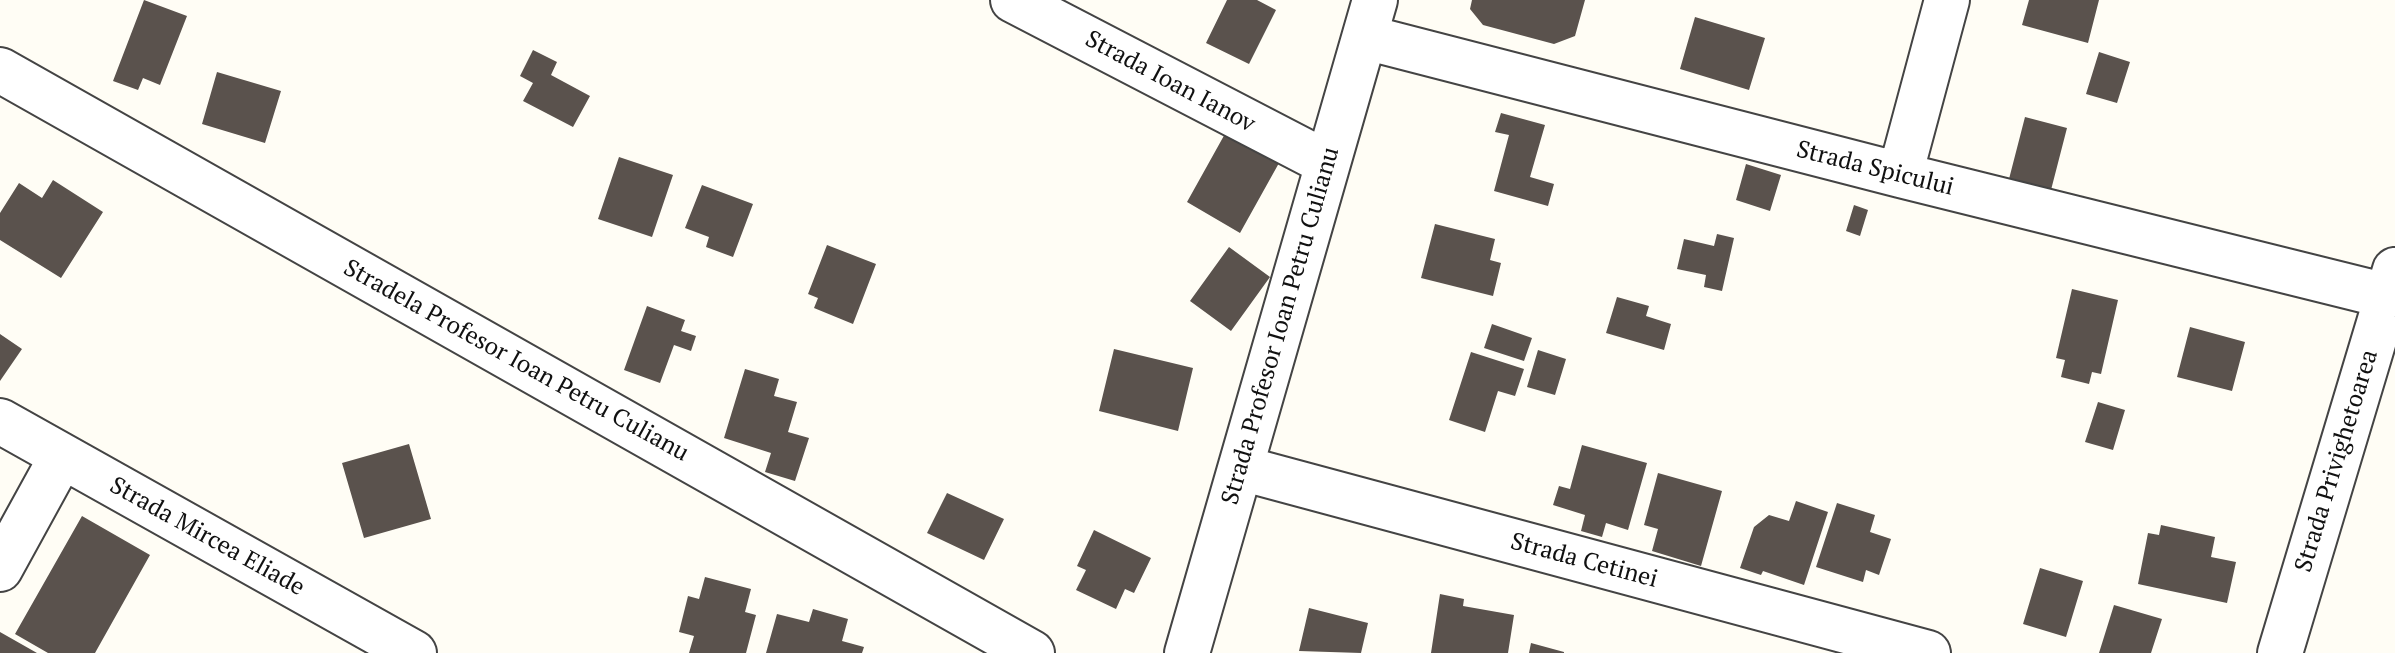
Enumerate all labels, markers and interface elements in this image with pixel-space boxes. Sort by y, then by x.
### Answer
street label: Strada Ioan Ianov [1080,25,1260,139]
street label: Strada Spicului [1793,136,1957,202]
street label: Strada Profesor Ioan Petru Culianu [1216,144,1346,508]
street label: Stradela Profesor Ioan Petru Culianu [338,254,694,468]
street label: Strada Privighetoarea [2289,346,2385,576]
street label: Strada Mircea Eliade [105,471,309,603]
street label: Strada Cetinei [1507,528,1661,594]

